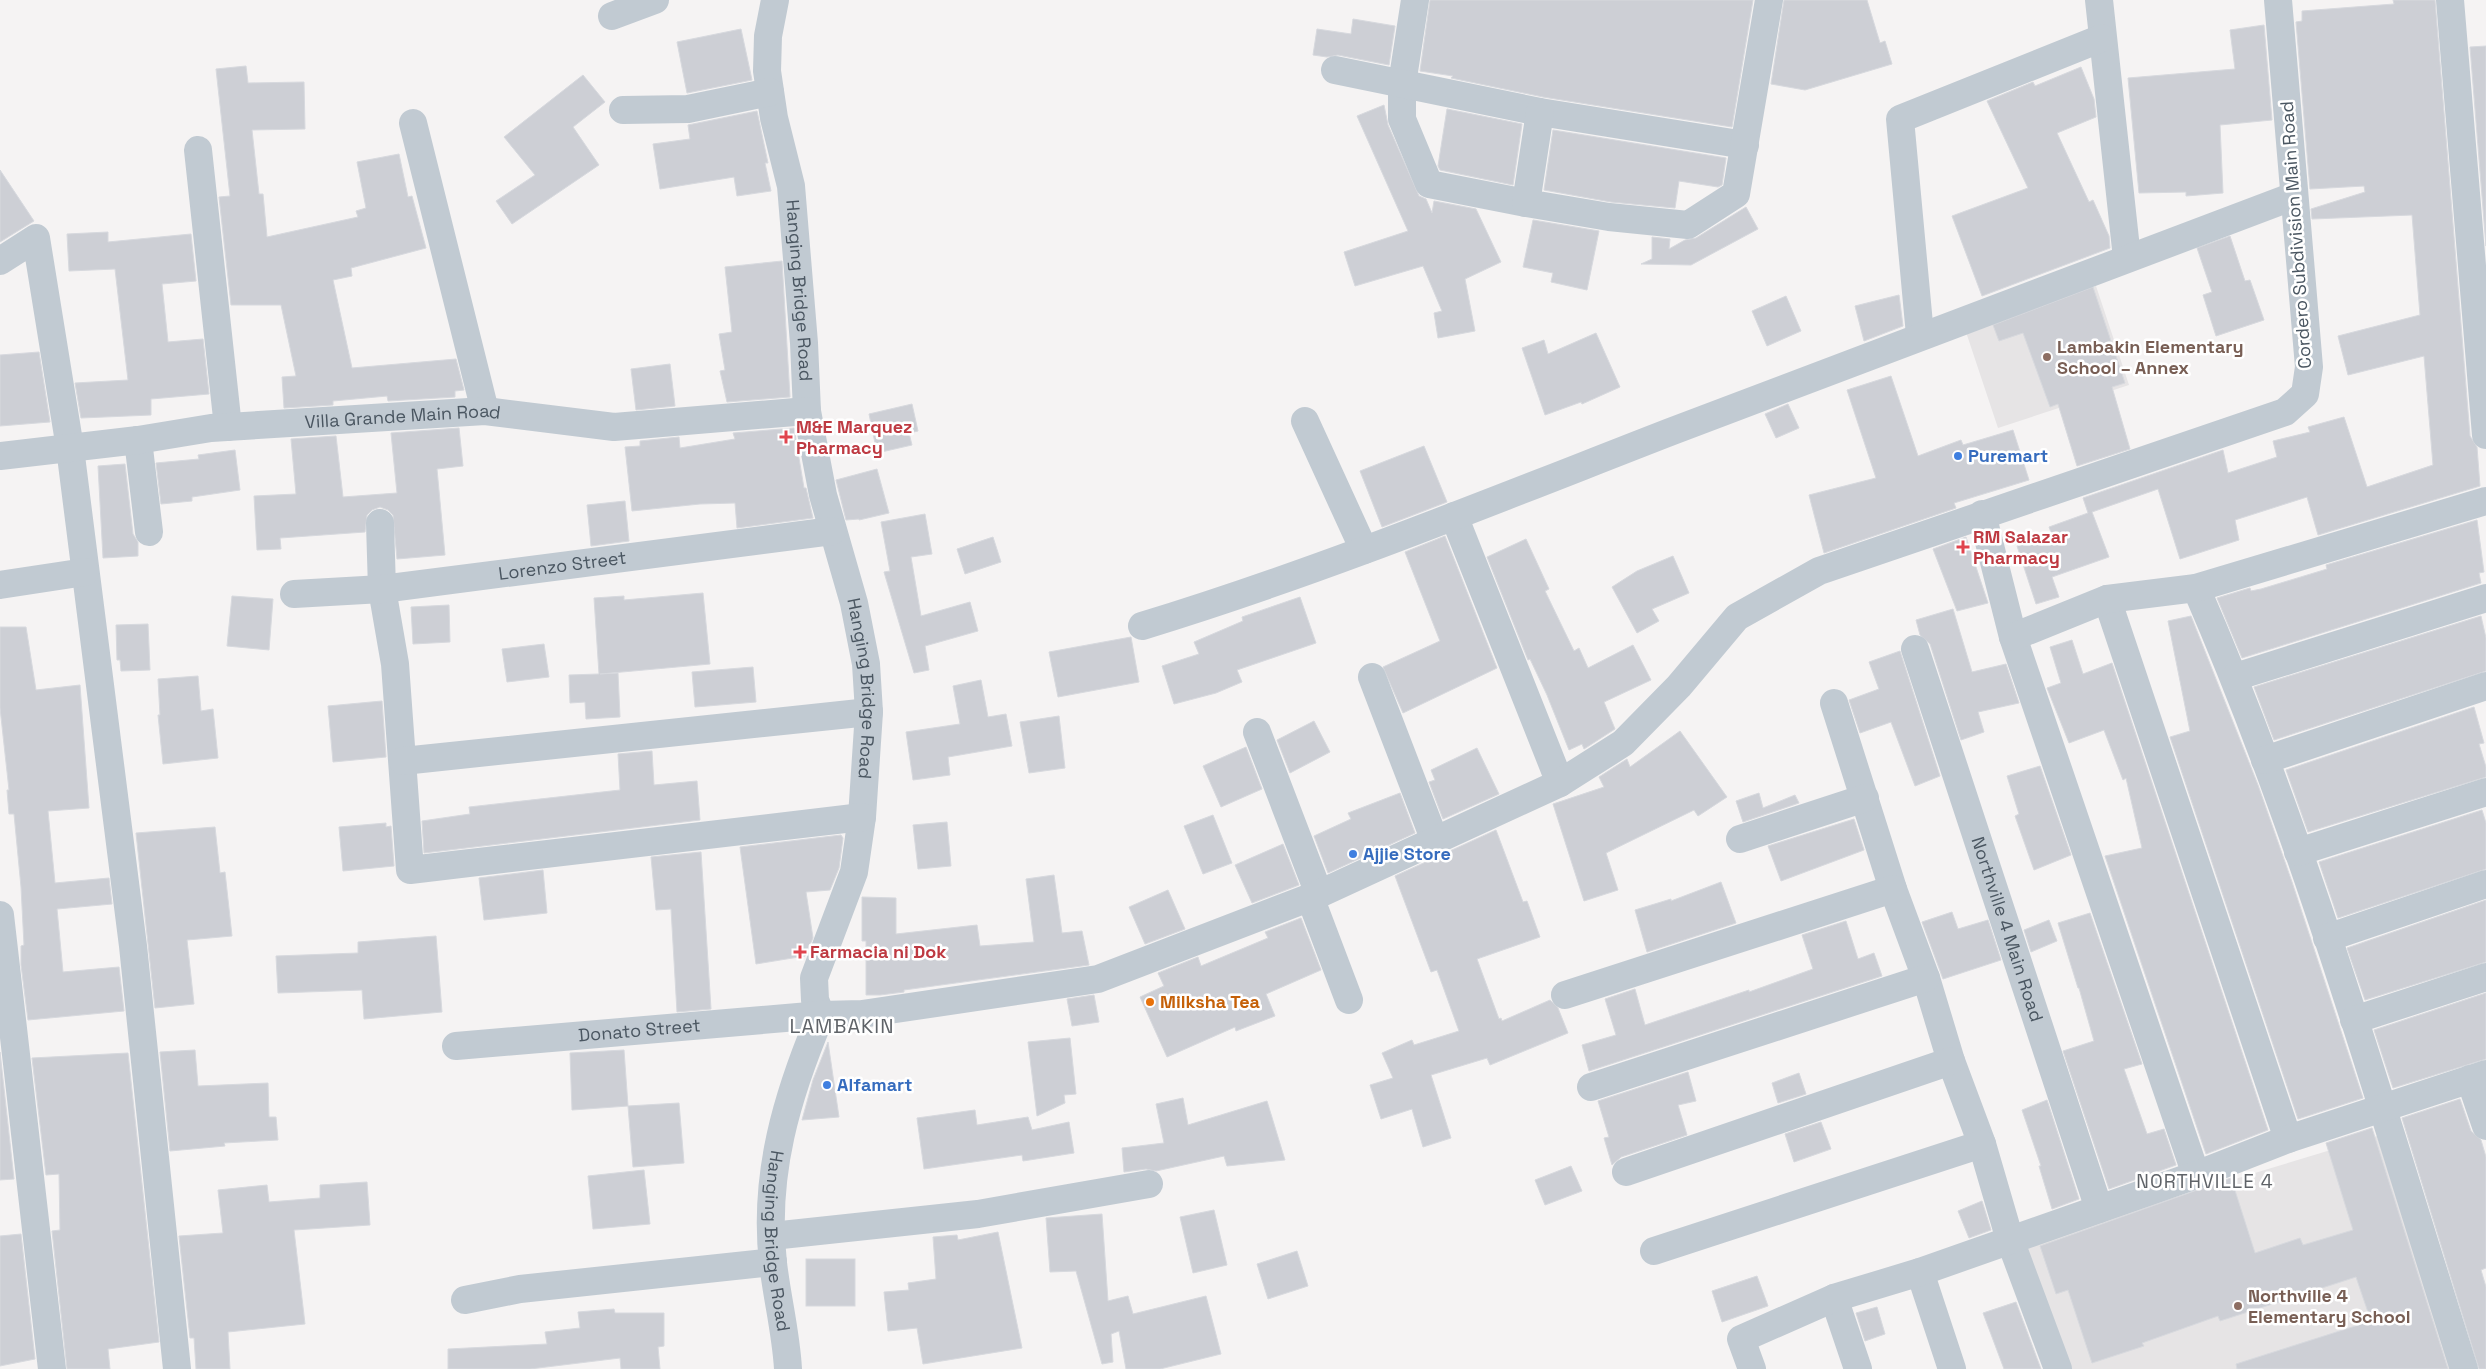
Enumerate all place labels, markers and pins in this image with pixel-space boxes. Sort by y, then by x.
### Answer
place label: Lambakin Elementary School – Annex [2057,335,2244,379]
marker: Lambakin Elementary School – Annex [2041,351,2053,363]
place label: M&E Marquez Pharmacy [796,415,912,459]
marker: M&E Marquez Pharmacy [780,431,792,443]
place label: Puremart [1968,444,2048,467]
marker: Puremart [1952,450,1964,462]
place label: RM Salazar Pharmacy [1973,525,2068,569]
marker: RM Salazar Pharmacy [1957,541,1969,553]
place label: Ajjie Store [1363,842,1451,865]
marker: Ajjie Store [1347,848,1359,860]
place label: Farmacia ni Dok [810,940,947,963]
marker: Farmacia ni Dok [794,946,806,958]
place label: Milksha Tea [1160,990,1261,1013]
marker: Milksha Tea [1144,996,1156,1008]
place label: Alfamart [837,1073,912,1096]
marker: Alfamart [821,1079,833,1091]
place label: Northville 4 Elementary School [2248,1284,2411,1328]
marker: Northville 4 Elementary School [2232,1300,2244,1312]

